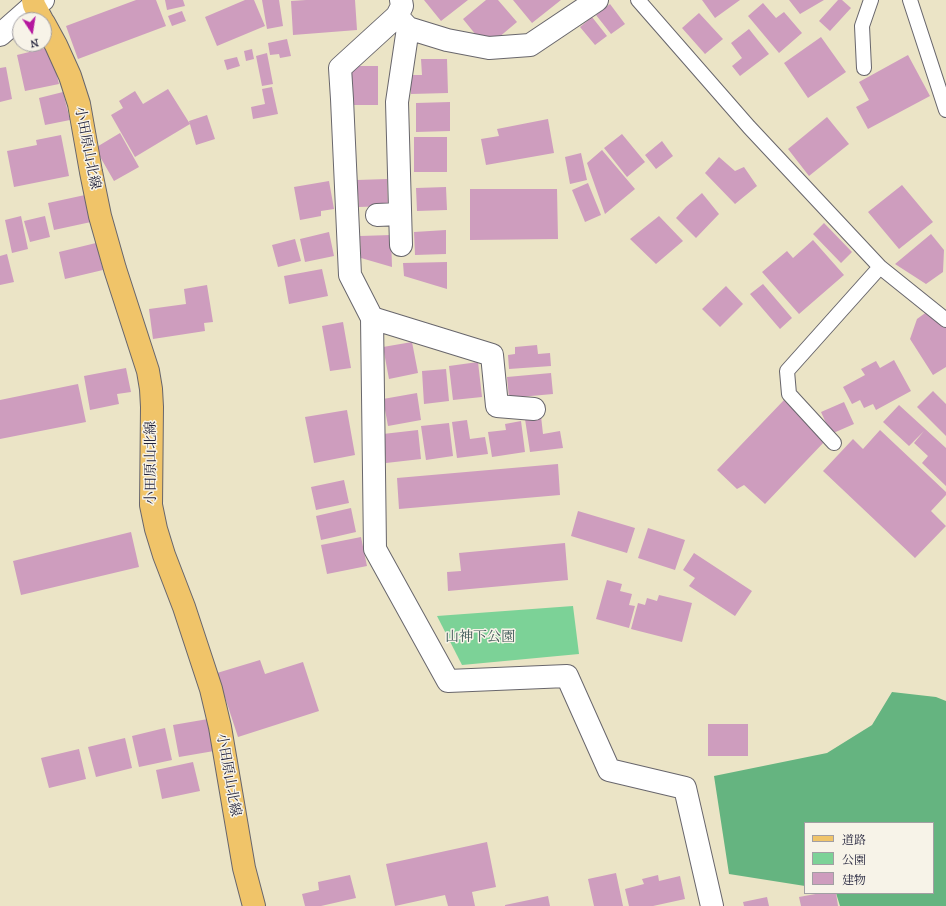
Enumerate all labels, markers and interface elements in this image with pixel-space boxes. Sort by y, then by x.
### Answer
north arrow [12,12,52,52]
text: N [29,36,40,50]
street label: 小田原山北線 [71,105,103,191]
street label: 小田原山北線 [144,421,160,505]
park label: 山神下公園 [445,630,515,646]
street label: 小田原山北線 [212,732,244,818]
legend [804,822,934,894]
text: 道路 [842,833,866,847]
text: 公園 [842,853,866,867]
text: 建物 [842,873,866,887]

